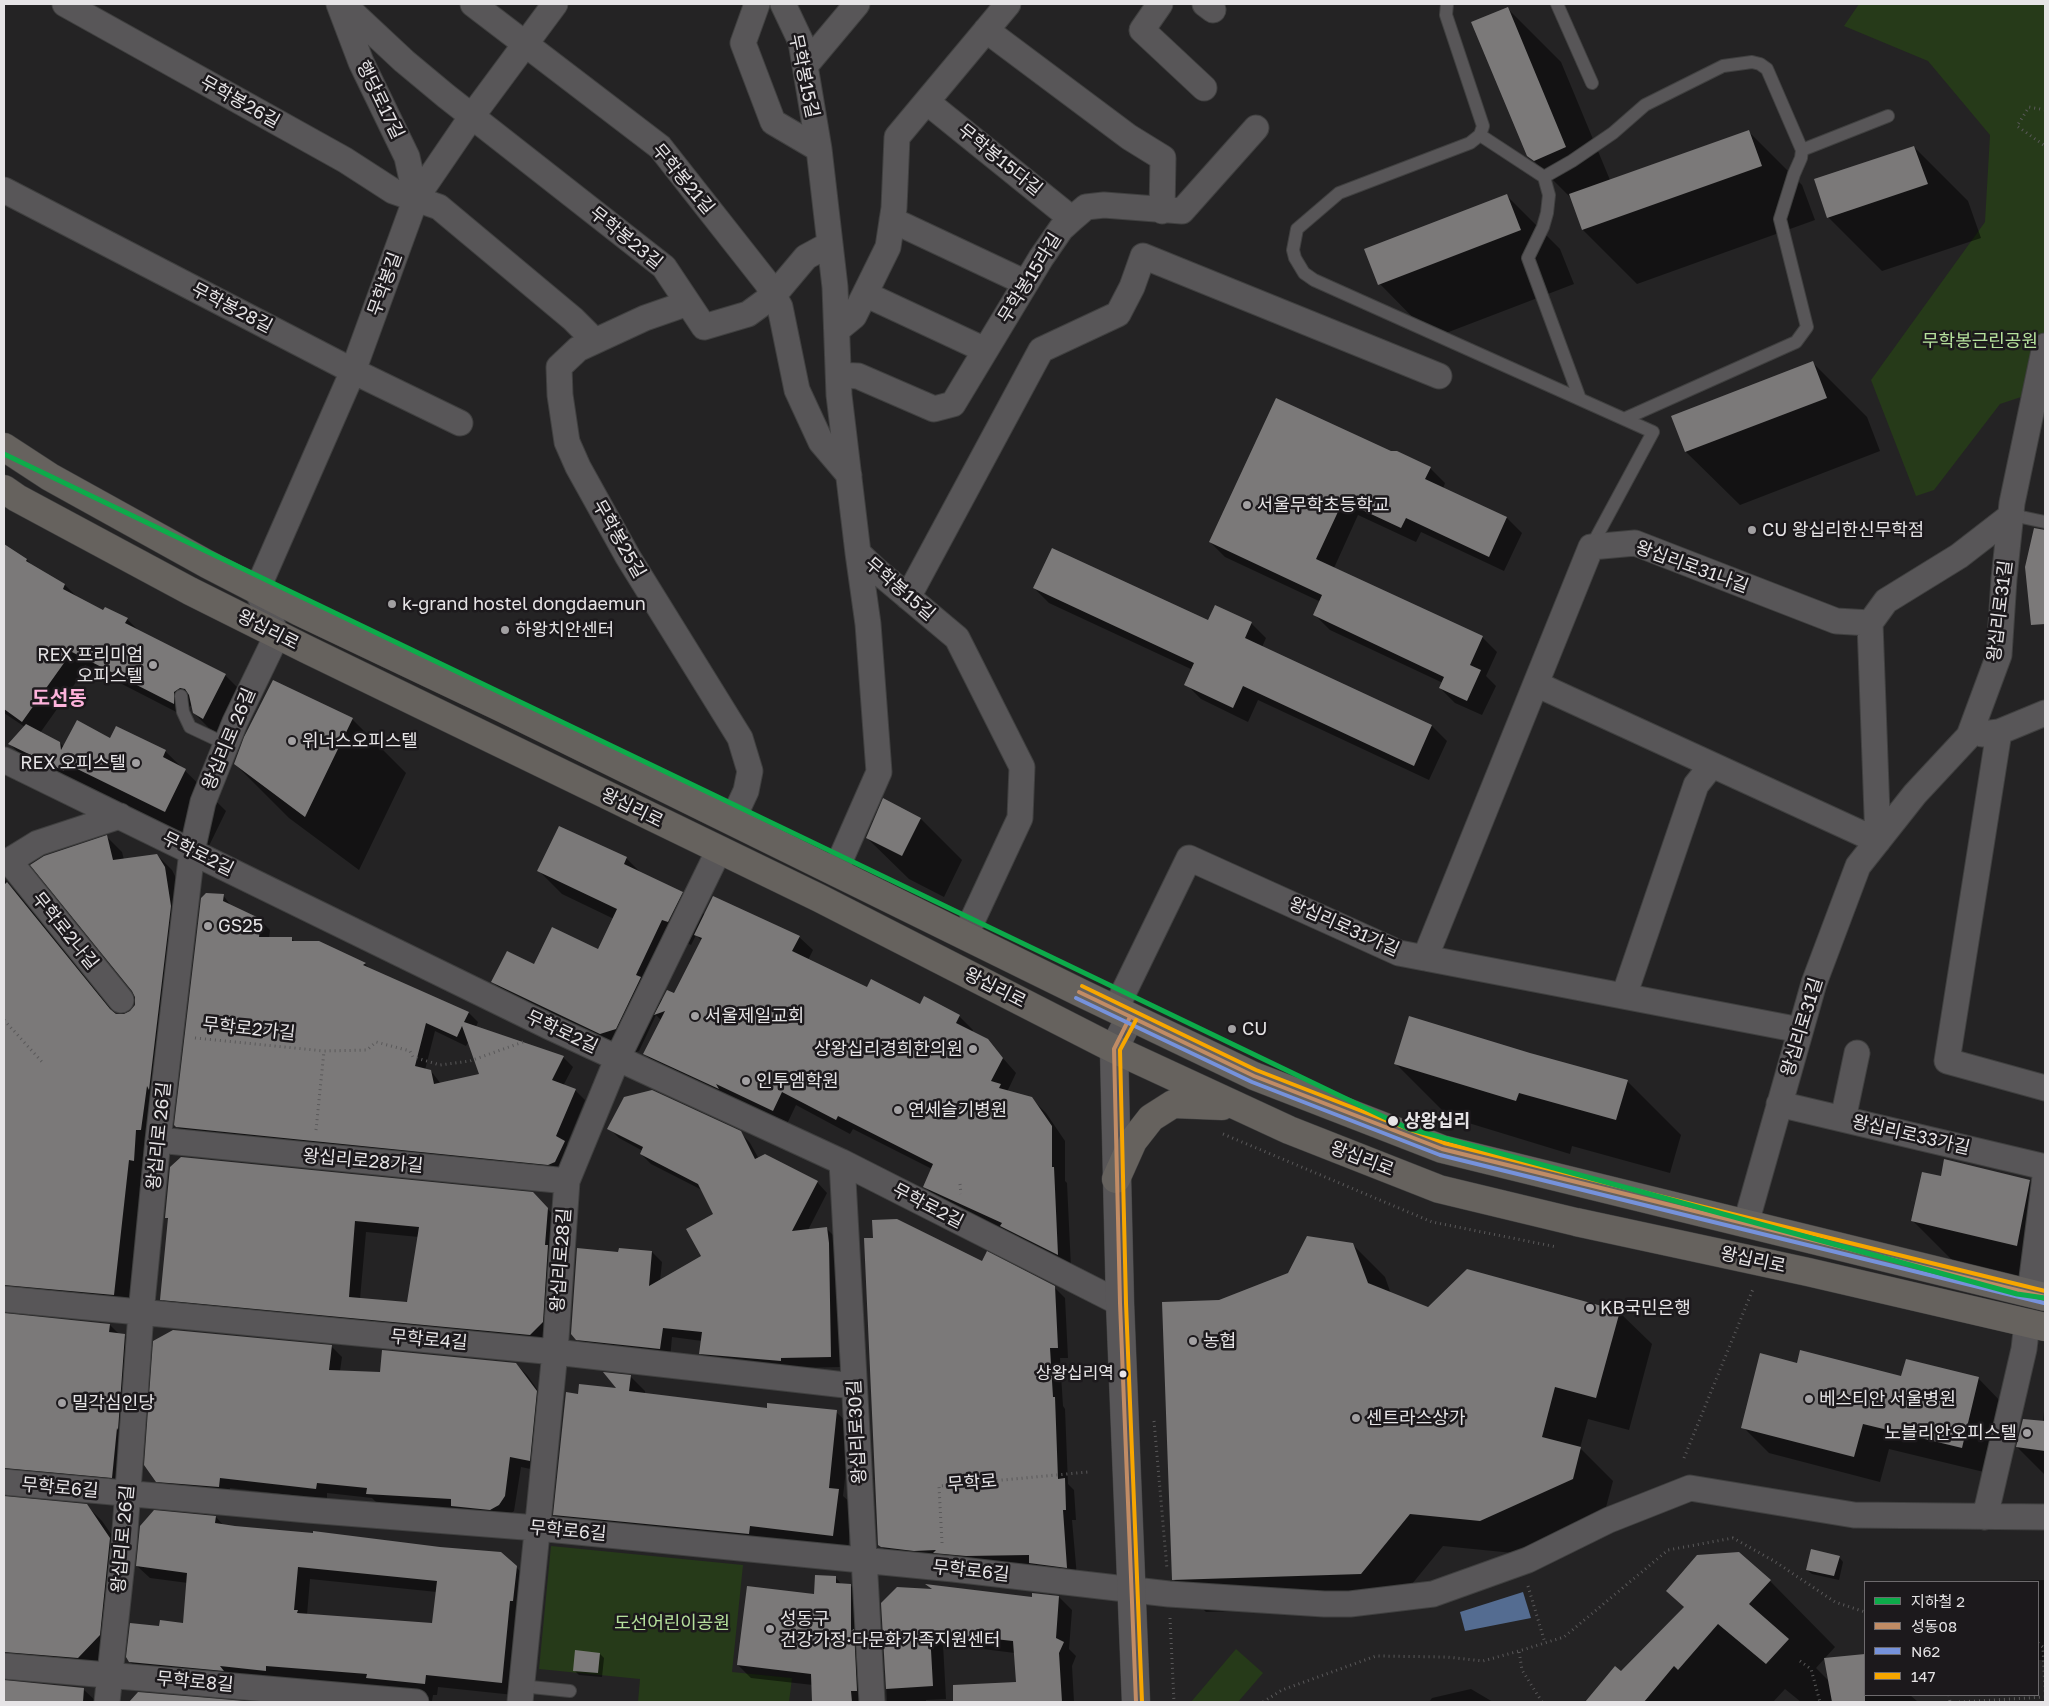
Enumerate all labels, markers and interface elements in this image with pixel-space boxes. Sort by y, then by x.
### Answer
street label: 무학봉15길 [785,32,823,120]
street label: 행당로17길 [352,57,408,143]
street label: 무학봉26길 [196,71,284,133]
street label: 무학봉15다길 [954,120,1046,200]
street label: 무학봉21길 [647,139,719,219]
street label: 무학봉23길 [585,202,667,274]
street label: 무학봉15라길 [994,229,1066,327]
street label: 무학봉길 [364,249,406,319]
street label: 무학봉28길 [188,278,276,338]
park label: 무학봉근린공원 [1922,330,2038,352]
place label: 서울무학초등학교 [1257,494,1389,516]
street label: 무학봉25길 [588,496,650,582]
marker: 서울무학초등학교 [1241,499,1253,511]
place label: CU 왕십리한신무학점 [1762,519,1924,541]
marker: CU 왕십리한신무학점 [1746,524,1758,536]
street label: 왕십리로31나길 [1633,537,1751,597]
street label: 무학봉15길 [861,553,939,625]
street label: 왕십리로31길 [1983,559,2017,663]
place label: k-grand hostel dongdaemun [402,593,646,615]
marker: k-grand hostel dongdaemun [386,598,398,610]
street label: 왕십리로 [234,605,302,655]
place label: 하왕치안센터 [515,619,614,641]
marker: 하왕치안센터 [499,624,511,636]
place label: REX 프리미엄 오피스텔 [37,644,143,686]
marker: REX 프리미엄 오피스텔 [147,659,159,671]
street label: 왕십리로 26길 [198,685,260,793]
district label: 도선동 [31,687,87,711]
place label: 위너스오피스텔 [302,730,418,752]
marker: 위너스오피스텔 [286,735,298,747]
place label: REX 오피스텔 [20,752,126,774]
marker: REX 오피스텔 [130,757,142,769]
street label: 왕십리로 [597,784,667,832]
street label: 무학로2길 [159,827,237,881]
street label: 무학로2나길 [27,888,103,974]
street label: 왕십리로31가길 [1285,893,1403,961]
place label: GS25 [218,915,263,937]
marker: GS25 [202,920,214,932]
street label: 왕십리로 [961,963,1029,1013]
street label: 왕십리로31길 [1777,975,1827,1079]
place label: 서울제일교회 [705,1005,804,1027]
street label: 무학로2길 [523,1006,601,1058]
marker: 서울제일교회 [689,1010,701,1022]
street label: 무학로2가길 [202,1013,296,1045]
place label: CU [1242,1018,1267,1040]
marker: CU [1226,1023,1238,1035]
place label: 상왕십리경희한의원 [814,1038,963,1060]
marker: 상왕십리경희한의원 [967,1043,979,1055]
place label: 인투엠학원 [756,1070,839,1092]
marker: 인투엠학원 [740,1075,752,1087]
street label: 왕십리로 26길 [143,1081,175,1191]
place label: 연세슬기병원 [908,1099,1007,1121]
marker: 연세슬기병원 [892,1104,904,1116]
place label: 상왕십리 [1404,1110,1470,1132]
street label: 왕십리로33가길 [1850,1111,1972,1159]
marker: 상왕십리 [1386,1114,1400,1128]
street label: 왕십리로 [1327,1137,1397,1181]
street label: 왕십리로28가길 [302,1145,424,1177]
street label: 무학로2길 [889,1179,967,1233]
street label: 왕십리로28길 [547,1207,575,1313]
street label: 왕십리로 [1718,1243,1788,1277]
place label: KB국민은행 [1600,1297,1691,1319]
marker: KB국민은행 [1584,1302,1596,1314]
street label: 무학로4길 [390,1326,468,1354]
place label: 농협 [1203,1330,1236,1352]
marker: 농협 [1187,1335,1199,1347]
place label: 상왕십리역 [1036,1364,1114,1384]
marker: 상왕십리역 [1118,1369,1128,1379]
street label: 왕십리로30길 [843,1379,871,1485]
place label: 베스티안 서울병원 [1819,1388,1956,1410]
place label: 밀각심인당 [72,1392,155,1414]
marker: 베스티안 서울병원 [1803,1393,1815,1405]
marker: 밀각심인당 [56,1397,68,1409]
place label: 센트라스상가 [1366,1407,1465,1429]
marker: 센트라스상가 [1350,1412,1362,1424]
place label: 노블리안오피스텔 [1885,1422,2017,1444]
marker: 노블리안오피스텔 [2021,1427,2033,1439]
street label: 무학로 [946,1470,998,1496]
street label: 무학로6길 [21,1474,99,1502]
street label: 왕십리로 26길 [108,1484,138,1594]
street label: 무학로6길 [529,1517,607,1545]
street label: 무학로6길 [932,1556,1010,1586]
legend [1864,1581,2039,1696]
text: 지하철 2 [1911,1592,1965,1610]
place label: 성동구 건강가정·다문화가족지원센터 [780,1608,1001,1650]
park label: 도선어린이공원 [614,1612,730,1634]
text: 성동08 [1911,1617,1957,1635]
marker: 성동구 건강가정·다문화가족지원센터 [764,1623,776,1635]
text: N62 [1911,1642,1940,1660]
text: 147 [1911,1667,1935,1685]
street label: 무학로8길 [156,1668,234,1696]

